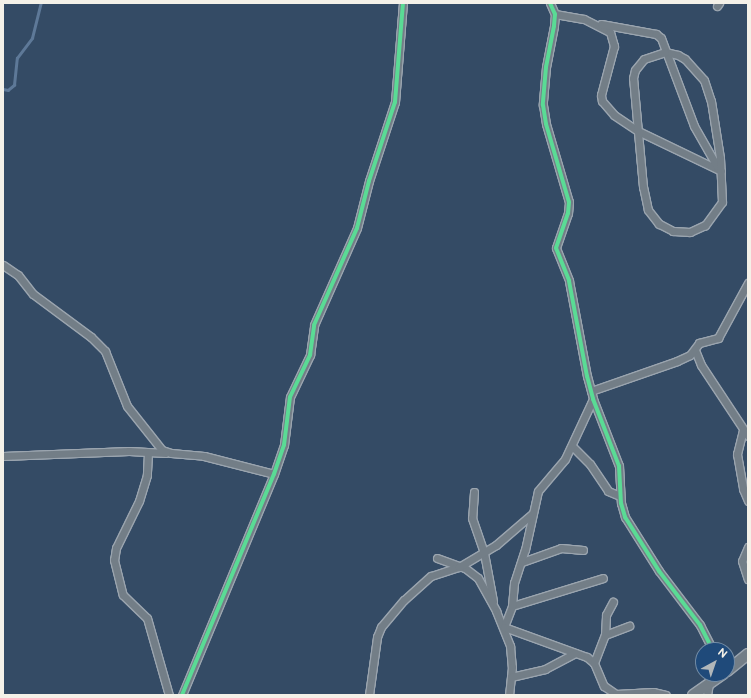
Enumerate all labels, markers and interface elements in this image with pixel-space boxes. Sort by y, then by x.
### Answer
north arrow [695,642,735,682]
text: N [715,646,730,661]

